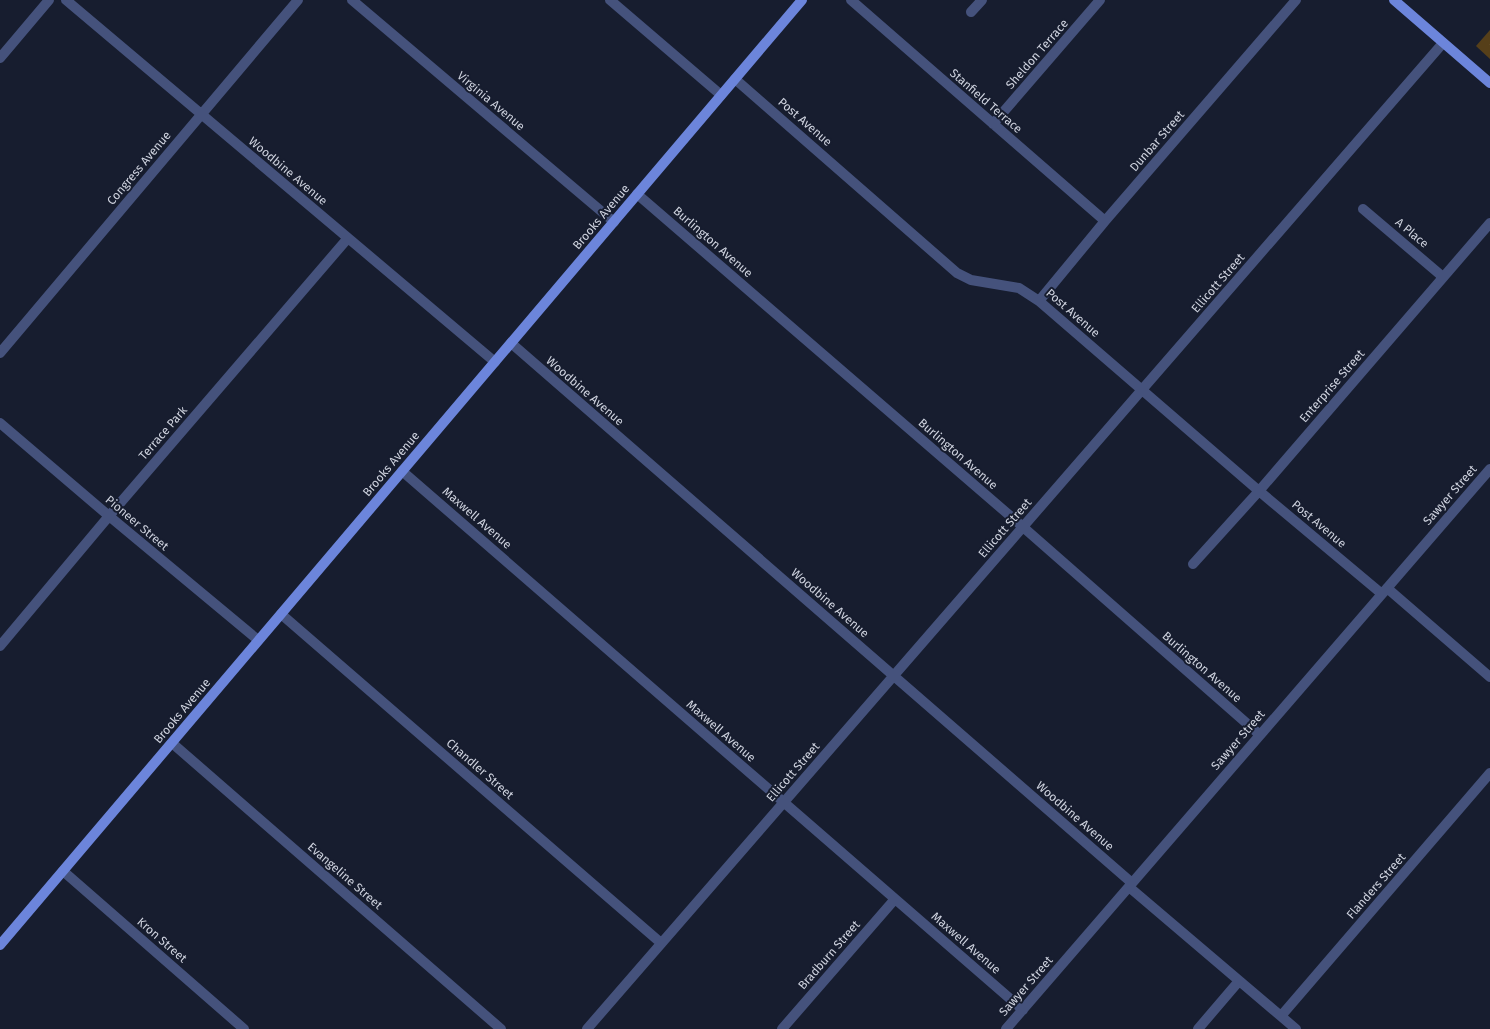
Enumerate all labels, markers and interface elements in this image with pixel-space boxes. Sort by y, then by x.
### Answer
street label: Sheldon Terrace [1003,16,1071,92]
street label: Stanfield Terrace [947,66,1025,136]
street label: Virginia Avenue [454,69,528,133]
street label: Post Avenue [775,95,835,149]
street label: Dunbar Street [1127,107,1188,174]
street label: Congress Avenue [104,128,174,208]
street label: Woodbine Avenue [246,134,330,208]
street label: Brooks Avenue [570,182,632,252]
street label: Burlington Avenue [671,204,755,280]
street label: A Place [1393,215,1431,251]
street label: Ellicott Street [1189,250,1248,315]
street label: Post Avenue [1043,286,1103,340]
street label: Enterprise Street [1297,346,1368,425]
street label: Woodbine Avenue [543,354,627,428]
street label: Terrace Park [136,403,191,463]
street label: Burlington Avenue [916,416,1000,492]
street label: Brooks Avenue [360,429,422,499]
street label: Sawyer Street [1420,462,1480,528]
street label: Maxwell Avenue [440,484,514,552]
street label: Pioneer Street [103,493,172,554]
street label: Ellicott Street [976,495,1035,560]
street label: Post Avenue [1289,497,1349,551]
street label: Woodbine Avenue [788,566,872,640]
street label: Burlington Avenue [1160,629,1244,705]
street label: Brooks Avenue [151,676,213,746]
street label: Maxwell Avenue [684,697,758,765]
street label: Sawyer Street [1208,707,1268,773]
street label: Chandler Street [443,736,517,803]
street label: Ellicott Street [764,739,823,804]
street label: Woodbine Avenue [1033,779,1117,853]
street label: Evangeline Street [305,840,386,913]
street label: Flanders Street [1344,850,1409,922]
street label: Maxwell Avenue [929,909,1003,977]
street label: Kron Street [134,915,190,966]
street label: Bradburn Street [795,917,863,992]
street label: Sawyer Street [996,953,1056,1019]

